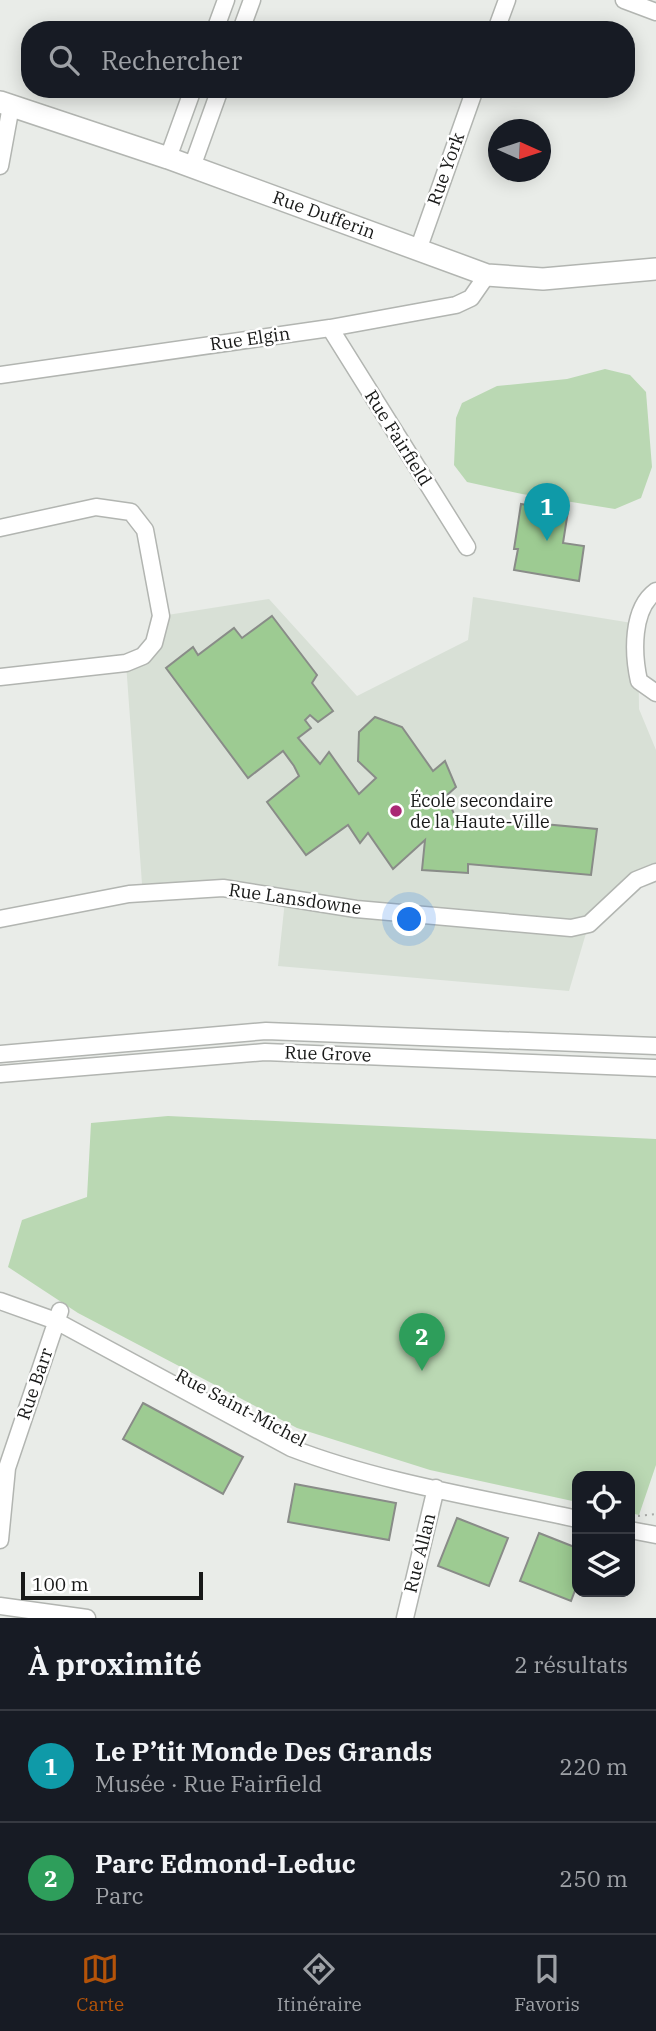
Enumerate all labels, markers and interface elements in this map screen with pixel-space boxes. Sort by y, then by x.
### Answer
search box [21,21,635,98]
icon: search [45,41,83,79]
text: Rechercher [101,43,242,77]
north arrow [488,119,551,182]
street label: Rue York [422,129,469,208]
street label: Rue Dufferin [270,185,379,244]
street label: Rue Elgin [208,321,292,356]
street label: Rue Fairfield [360,386,437,490]
pin: 1 [524,483,570,541]
place label: École secondaire de la Haute-Ville [410,789,553,833]
marker: École secondaire de la Haute-Ville [388,803,404,819]
street label: Rue Lansdowne [227,878,363,919]
your location [392,902,426,936]
street label: Rue Grove [284,1040,372,1067]
pin: 2 [399,1313,445,1371]
street label: Rue Barr [11,1345,58,1423]
street label: Rue Saint-Michel [172,1363,310,1452]
map controls [572,1471,635,1597]
button: locate [572,1471,635,1534]
street label: Rue Allan [399,1511,441,1595]
button: layers [572,1534,635,1597]
scale bar [21,1569,203,1601]
text: 100 m [32,1572,89,1596]
text: À proximité [28,1644,202,1683]
text: 2 résultats [514,1649,628,1679]
text: Le P’tit Monde Des Grands [95,1734,432,1768]
text: 1 [44,1751,58,1781]
text: 220 m [559,1751,628,1781]
text: Musée · Rue Fairfield [95,1768,322,1798]
text: Parc Edmond-Leduc [95,1846,356,1880]
text: 2 [44,1863,58,1893]
text: 250 m [559,1863,628,1893]
text: Parc [95,1880,144,1910]
tab: Carte [76,1950,124,2016]
tab: Itinéraire [277,1950,362,2016]
tab: Favoris [514,1950,580,2016]

